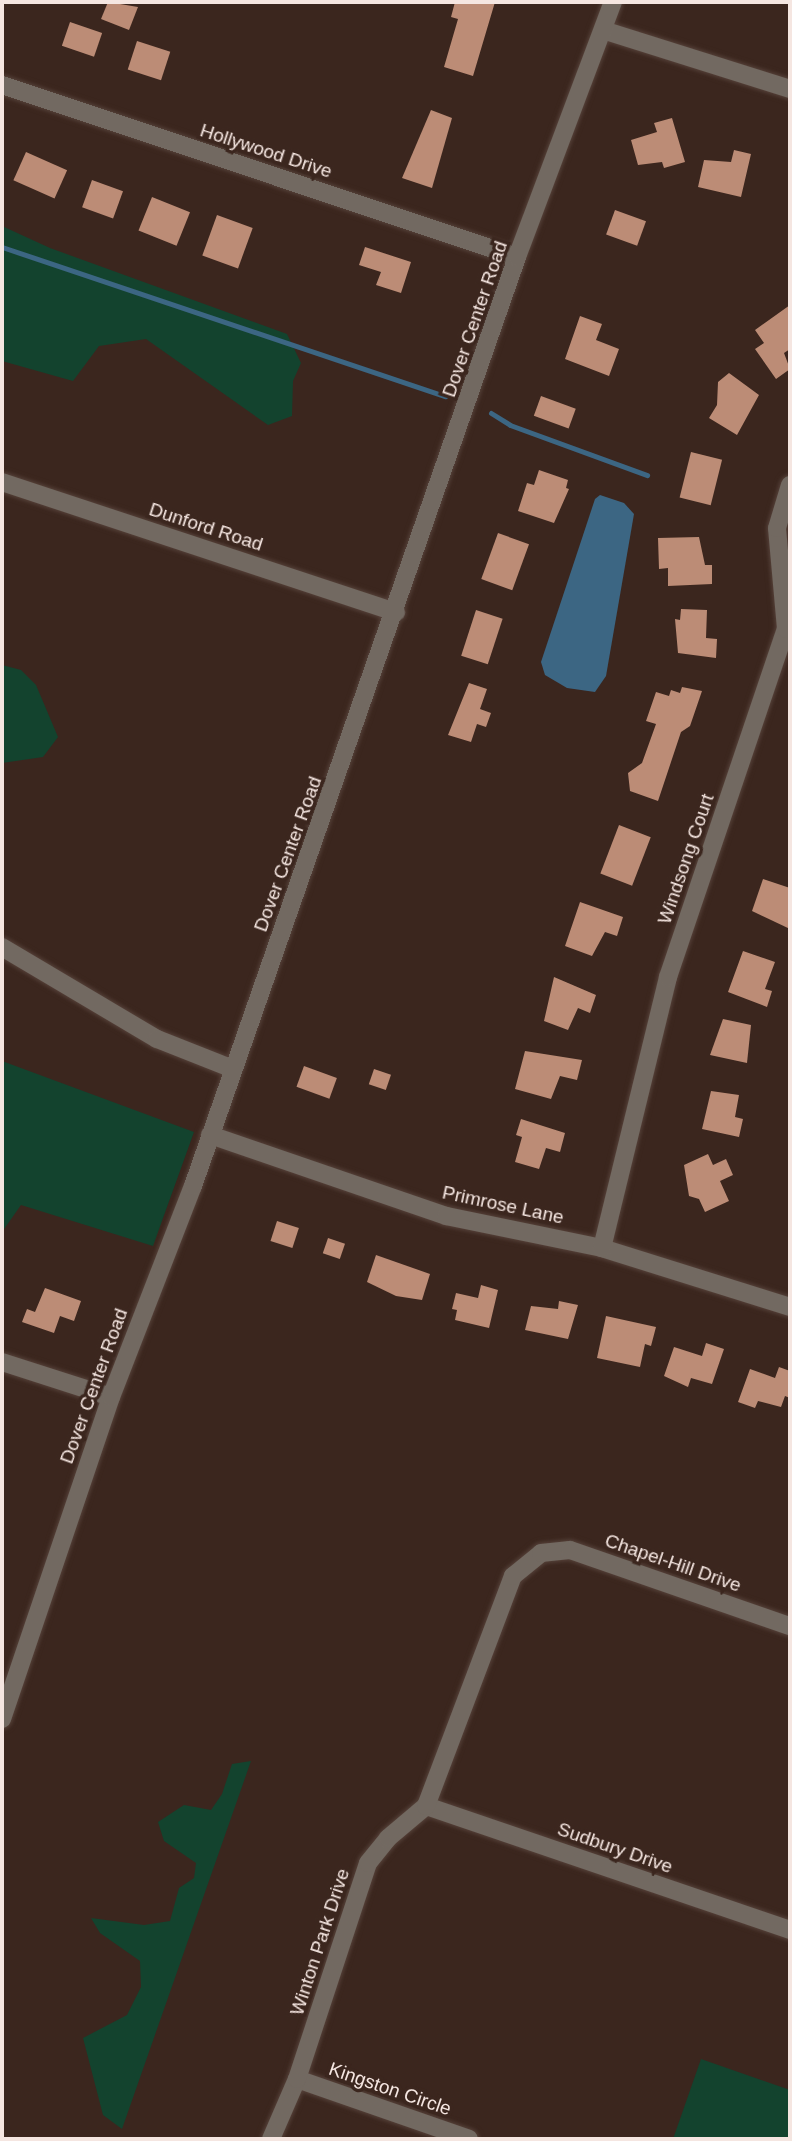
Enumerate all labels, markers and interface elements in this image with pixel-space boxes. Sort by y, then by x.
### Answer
street label: Hollywood Drive [197,119,335,183]
street label: Dover Center Road [438,238,512,400]
street label: Dunford Road [146,498,266,556]
street label: Dover Center Road [249,773,327,935]
street label: Windsong Court [653,791,719,927]
street label: Primrose Lane [440,1181,566,1229]
street label: Dover Center Road [55,1305,133,1467]
street label: Chapel-Hill Drive [602,1529,744,1597]
street label: Sudbury Drive [554,1818,676,1878]
street label: Winton Park Drive [286,1866,354,2018]
street label: Kingston Circle [326,2057,454,2121]

